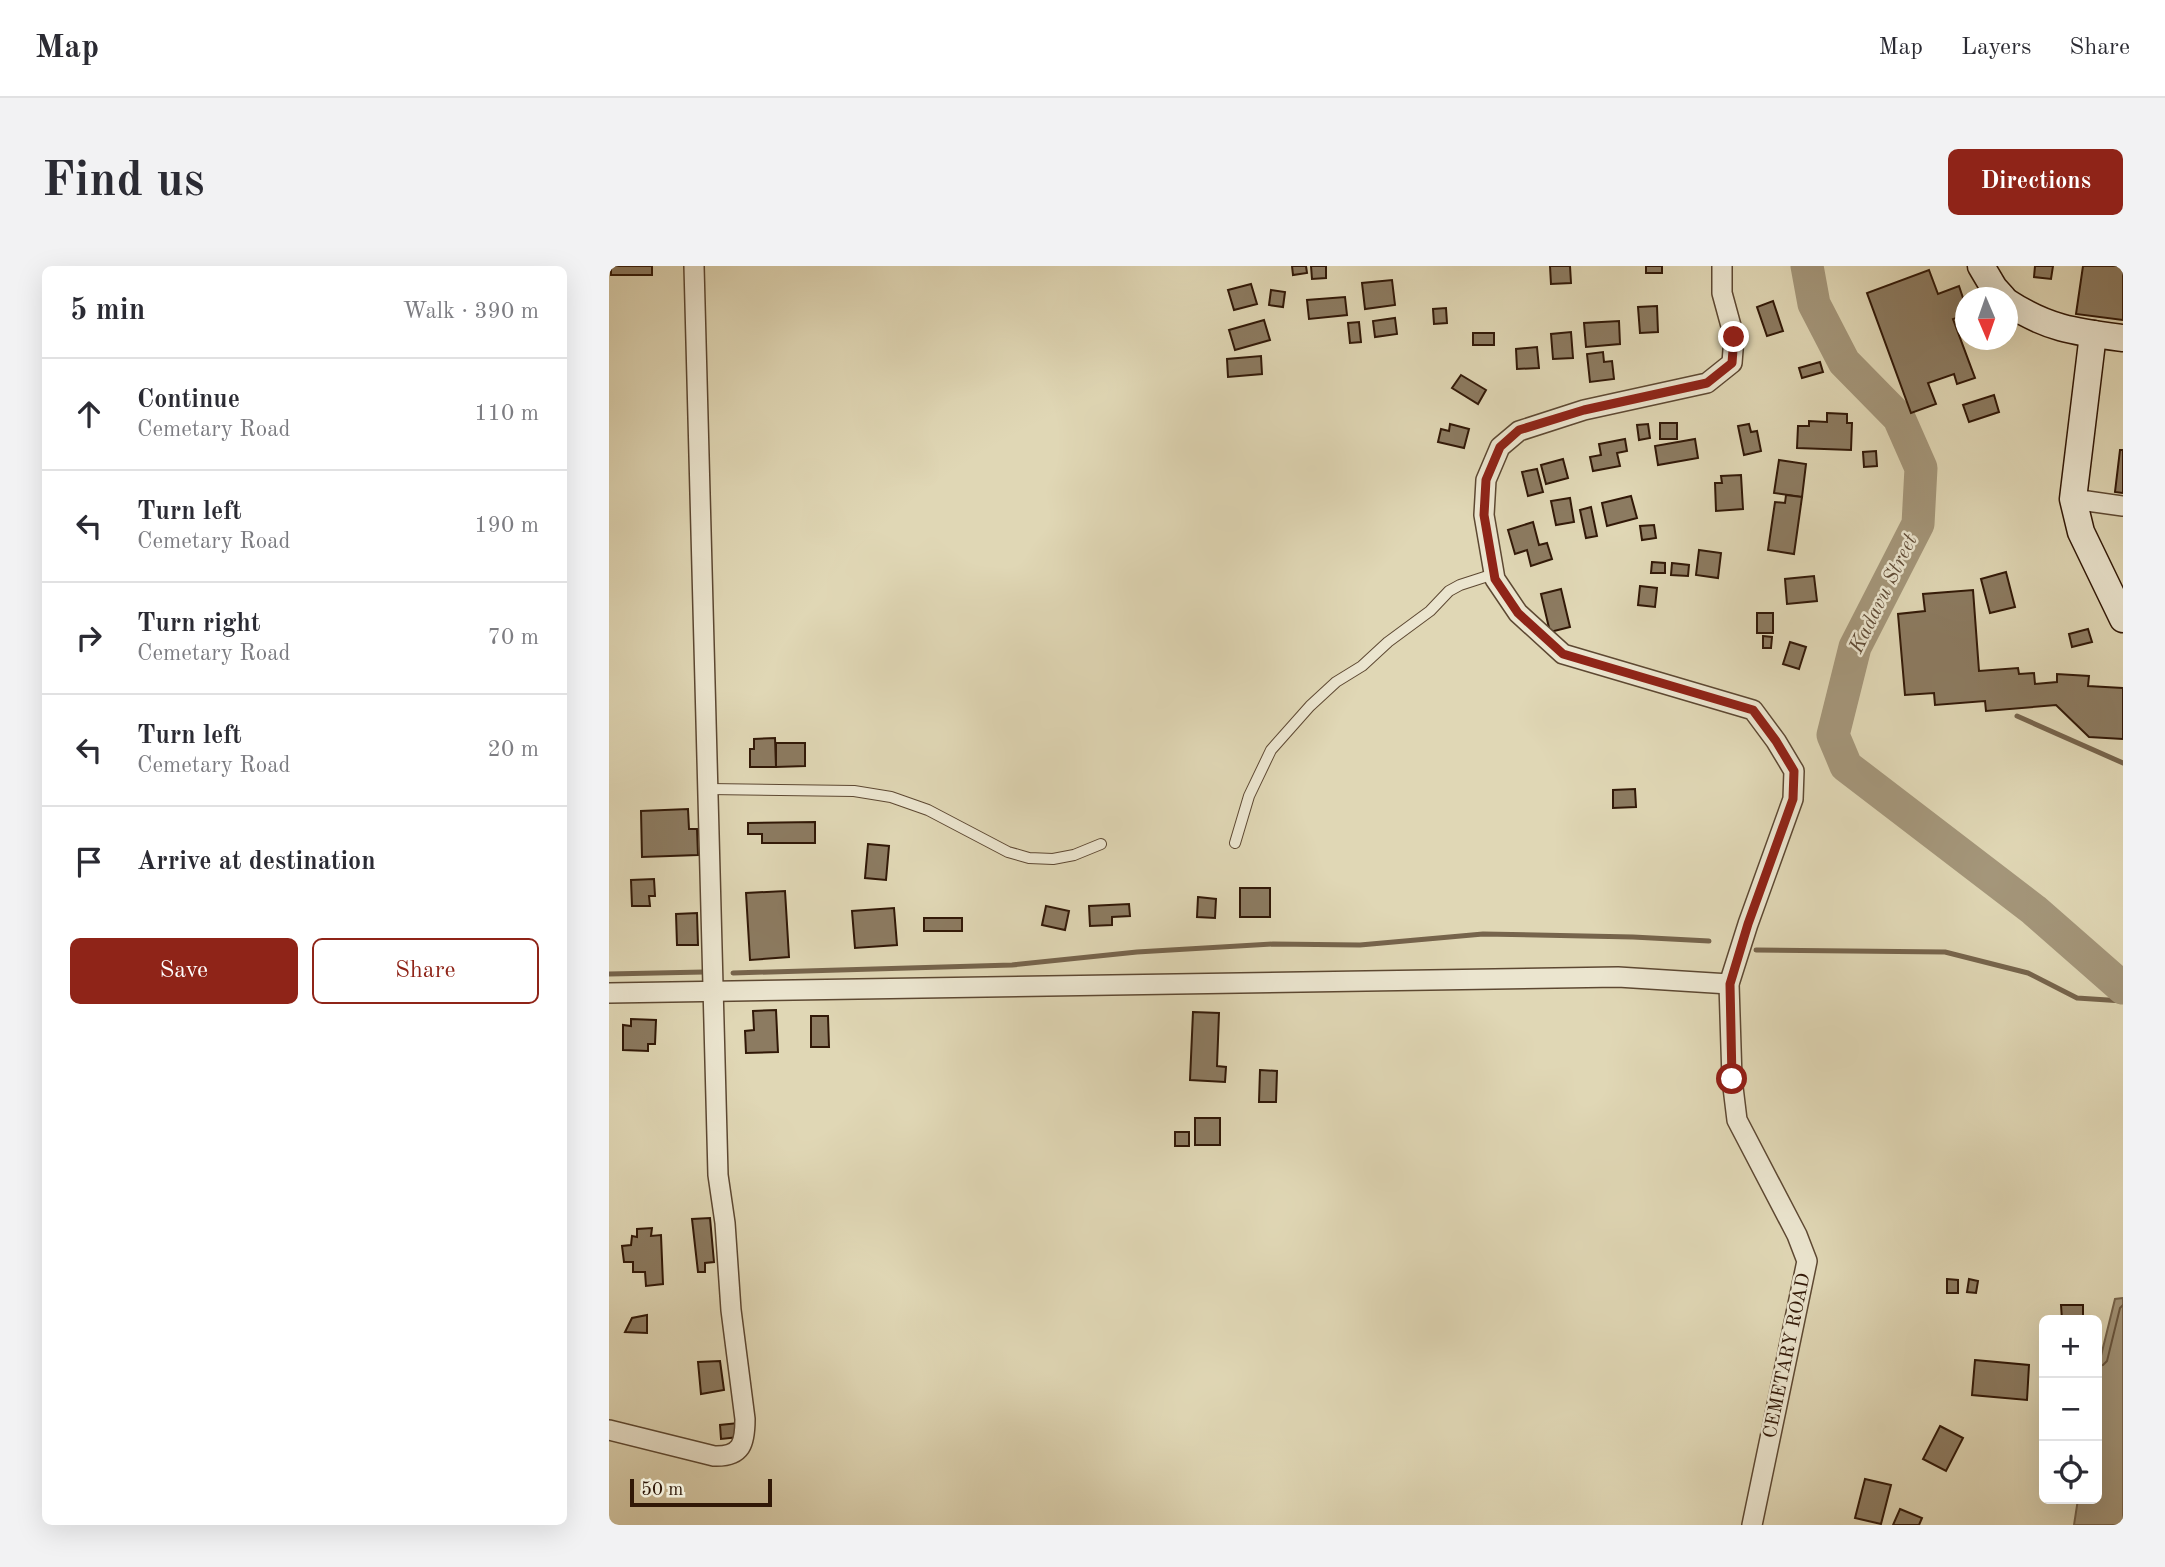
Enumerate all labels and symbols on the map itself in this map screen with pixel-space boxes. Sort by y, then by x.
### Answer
north arrow [1955,287,2018,350]
route end [1718,321,1749,352]
water label: Kadavu Street [1846,531,1922,658]
route start [1716,1063,1747,1094]
street label: CEMETARY ROAD [1761,1272,1815,1440]
scale bar [630,1476,772,1508]

